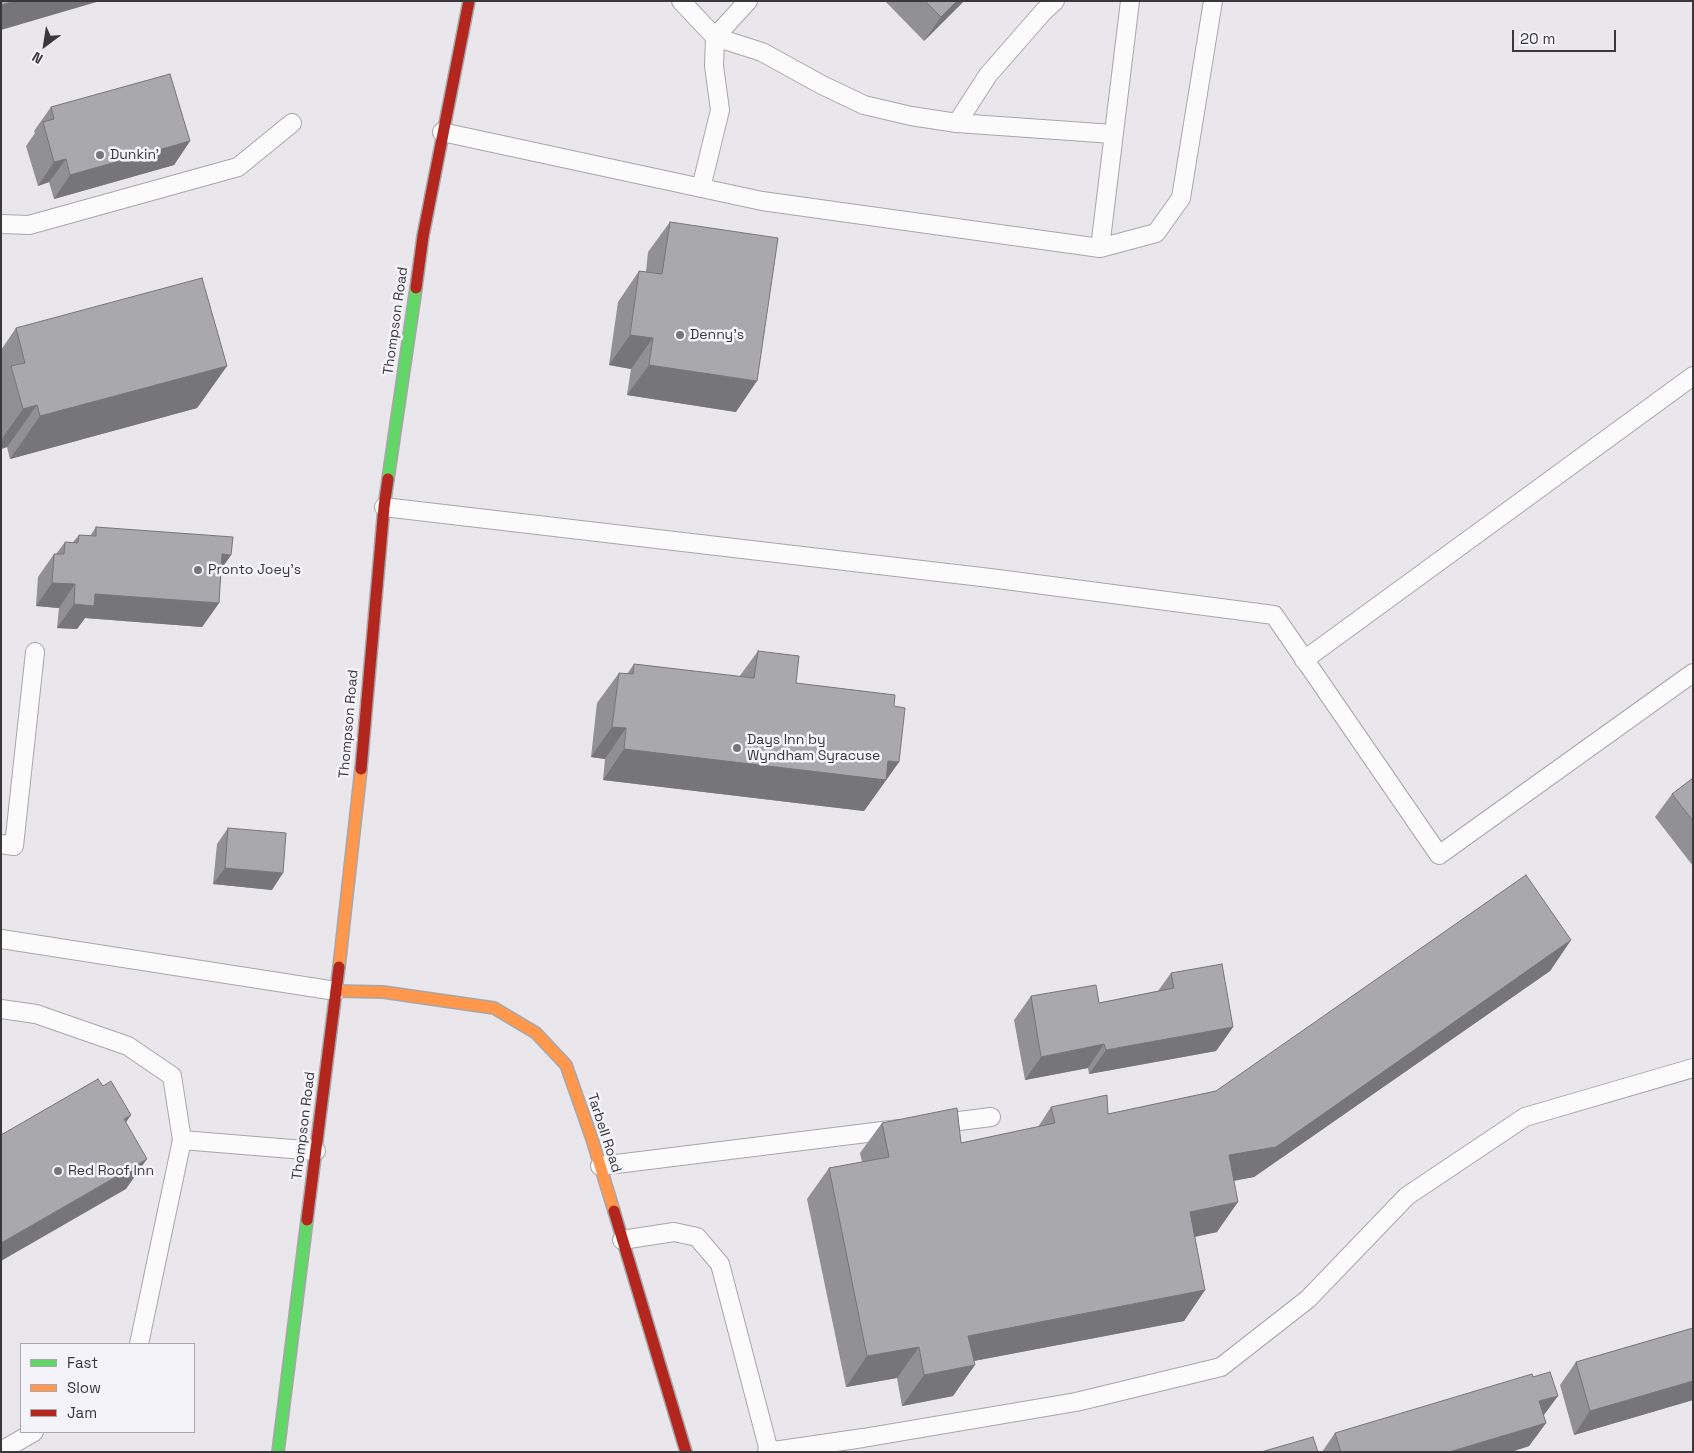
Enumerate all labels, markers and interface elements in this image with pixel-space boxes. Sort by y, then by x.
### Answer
north arrow [20,20,70,70]
scale bar [1514,20,1618,52]
text: 20 m [1520,29,1555,48]
text: N [29,48,46,68]
place label: Dunkin' [110,147,159,163]
marker: Dunkin' [94,149,106,161]
street label: Thompson Road [380,266,412,376]
place label: Denny's [690,327,744,343]
marker: Denny's [674,329,686,341]
place label: Pronto Joey's [208,562,301,578]
marker: Pronto Joey's [192,564,204,576]
street label: Thompson Road [336,669,362,779]
place label: Days Inn by Wyndham Syracuse [747,732,880,764]
marker: Days Inn by Wyndham Syracuse [731,742,743,754]
street label: Thompson Road [289,1071,319,1181]
street label: Tarbell Road [583,1091,625,1175]
place label: Red Roof Inn [68,1163,154,1179]
marker: Red Roof Inn [52,1165,64,1177]
legend [20,1343,195,1433]
text: Fast [67,1353,98,1372]
text: Slow [67,1378,101,1397]
text: Jam [67,1403,97,1422]

